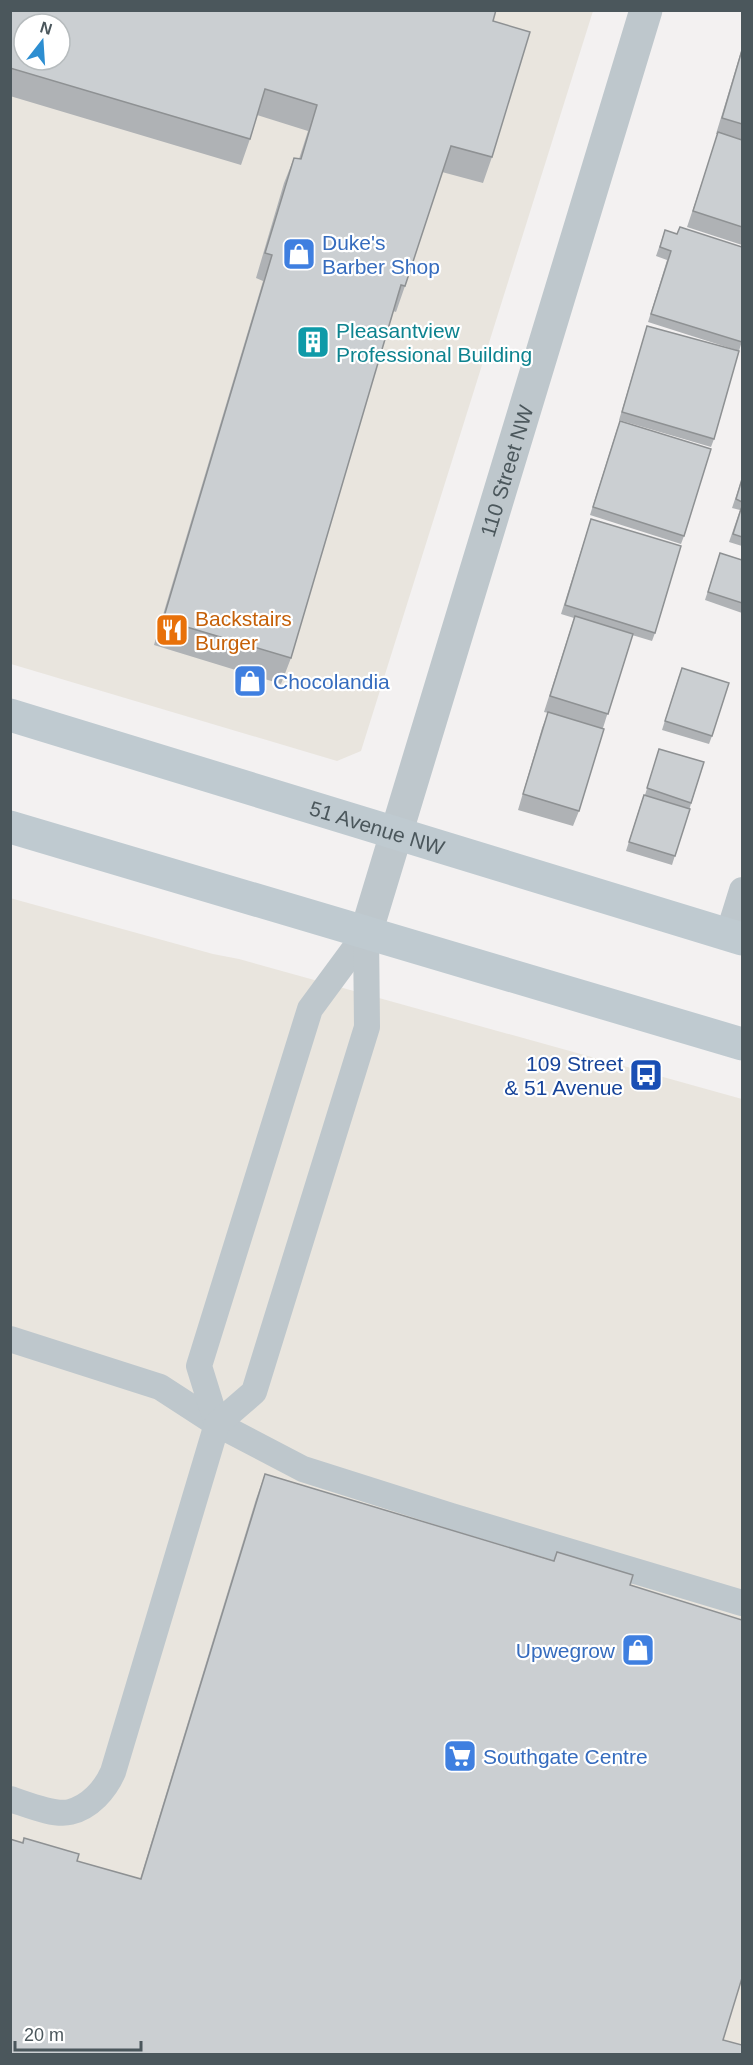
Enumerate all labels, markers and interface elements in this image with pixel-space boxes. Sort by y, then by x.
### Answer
north arrow [12,12,72,72]
text: N [38,18,54,38]
place label: Duke's Barber Shop [322,231,440,278]
shop icon: Duke's Barber Shop [281,236,317,272]
place label: Pleasantview Professional Building [336,319,532,366]
building icon: Pleasantview Professional Building [295,324,331,360]
street label: 110 Street NW [475,402,537,539]
place label: Backstairs Burger [195,607,292,654]
restaurant icon: Backstairs Burger [154,612,190,648]
shop icon: Chocolandia [232,663,268,699]
place label: Chocolandia [273,670,390,693]
street label: 51 Avenue NW [307,796,448,859]
place label: 109 Street & 51 Avenue [504,1052,623,1099]
bus stop icon: 109 Street & 51 Avenue [628,1057,664,1093]
shop icon: Upwegrow [620,1632,656,1668]
place label: Upwegrow [516,1639,616,1662]
supermarket icon: Southgate Centre [442,1738,478,1774]
place label: Southgate Centre [483,1745,648,1768]
scale bar [15,2014,141,2052]
text: 20 m [24,2025,64,2045]

